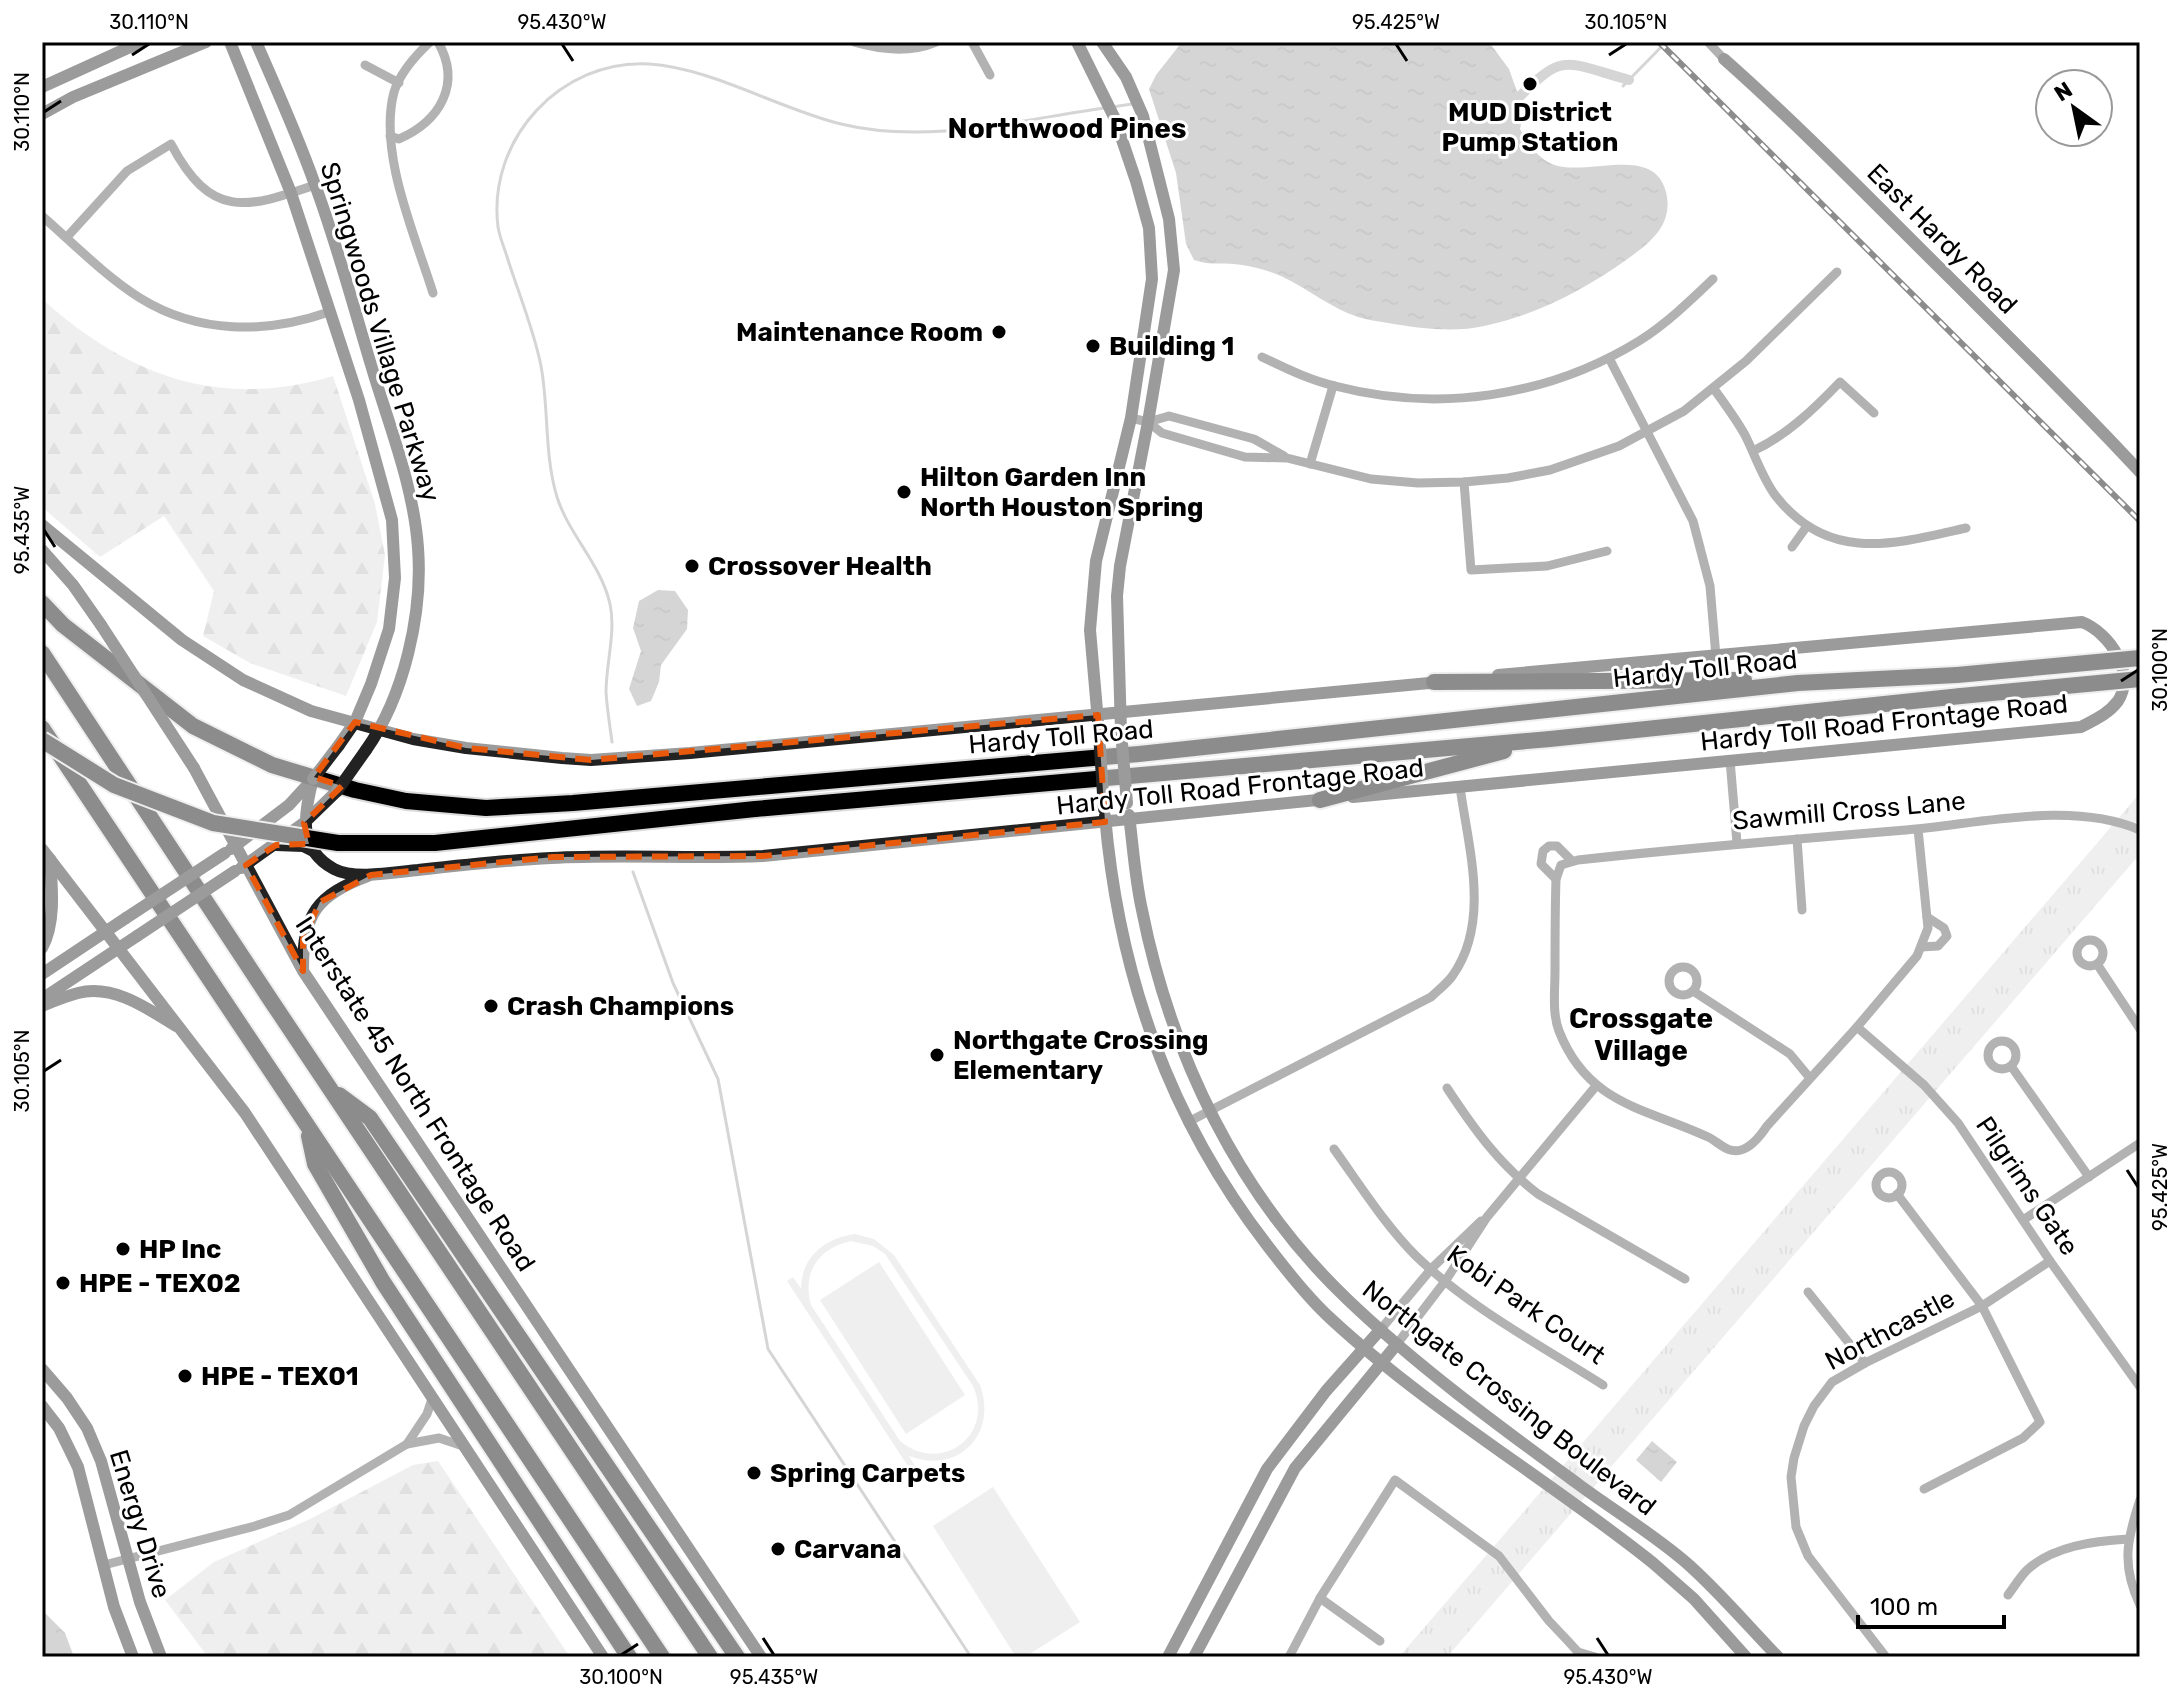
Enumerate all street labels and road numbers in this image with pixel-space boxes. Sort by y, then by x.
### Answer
street label: East Hardy Road [1860,157,2024,321]
street label: Springwoods Village Parkway [314,158,446,506]
street label: Hardy Toll Road [1611,644,1799,694]
street label: Hardy Toll Road Frontage Road [1699,688,2069,758]
street label: Hardy Toll Road [967,713,1155,761]
street label: Hardy Toll Road Frontage Road [1055,752,1425,822]
street label: Sawmill Cross Lane [1731,785,1967,837]
street label: Interstate 45 North Frontage Road [289,911,541,1277]
street label: Pilgrims Gate [1969,1111,2085,1261]
street label: Kobi Park Court [1441,1239,1611,1371]
street label: Northgate Crossing Boulevard [1356,1274,1662,1522]
street label: Northcastle [1820,1283,1960,1377]
street label: Energy Drive [103,1446,177,1602]

